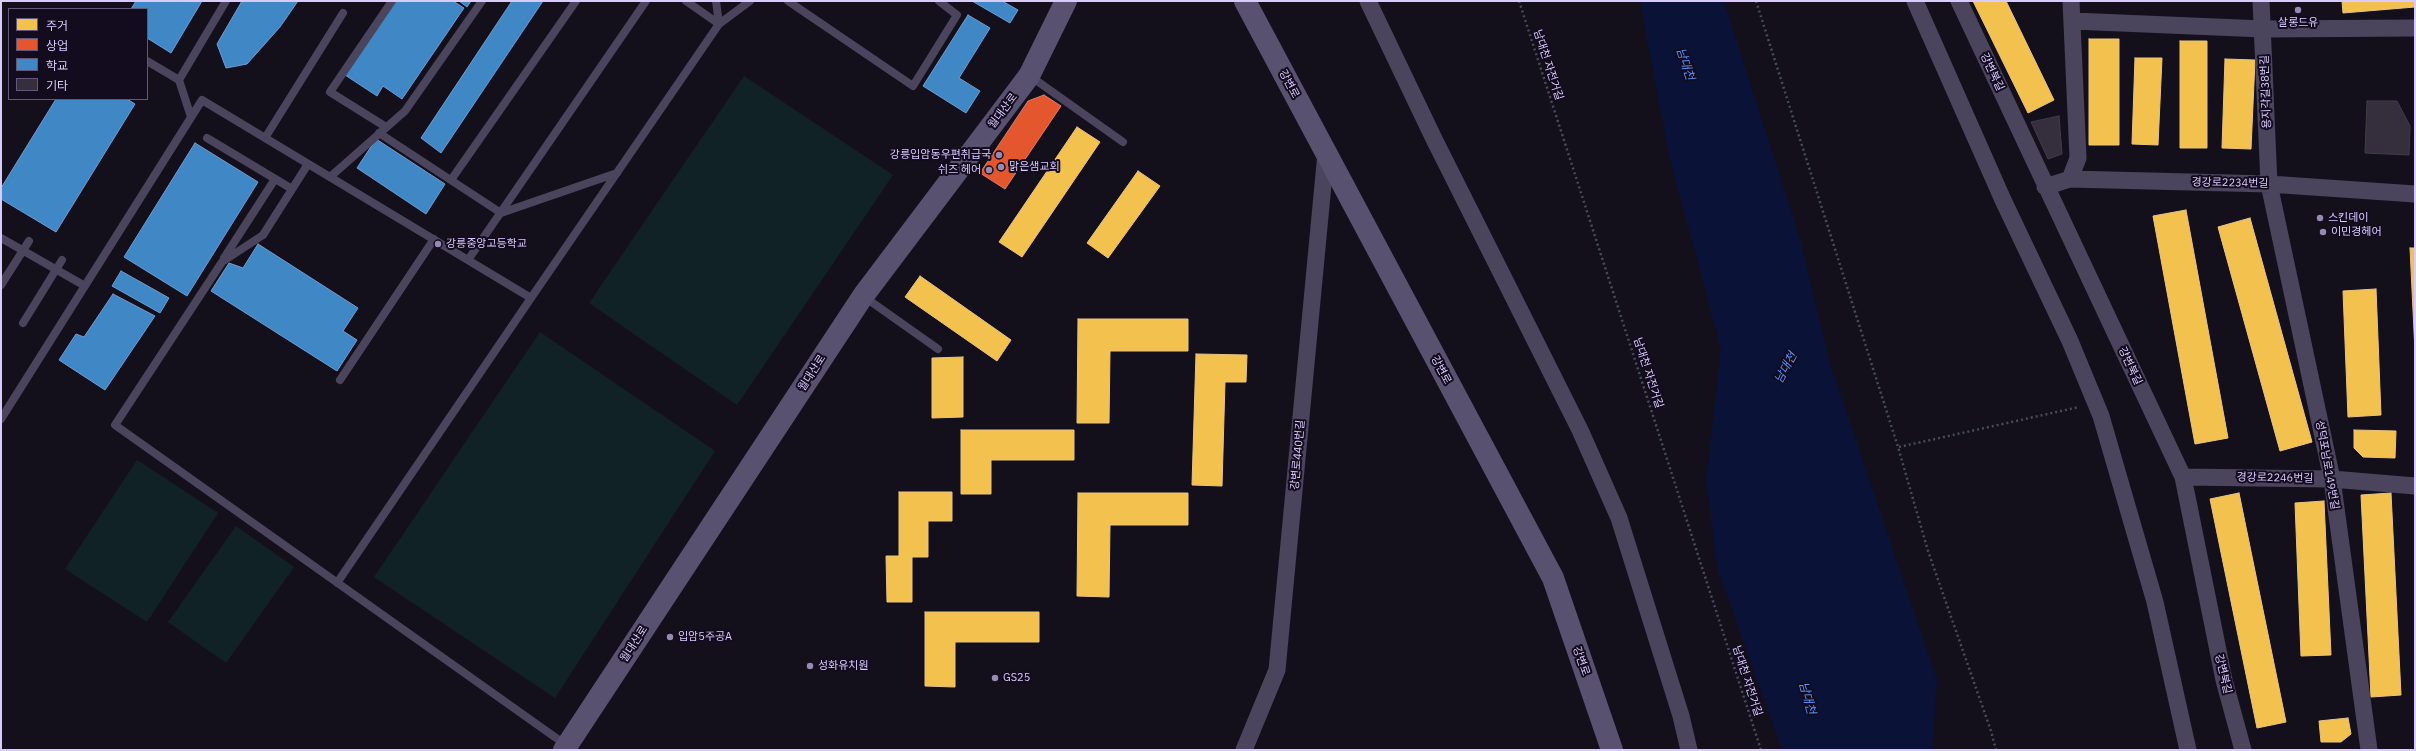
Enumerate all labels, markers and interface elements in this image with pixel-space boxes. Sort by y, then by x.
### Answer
marker: 살롱드유 [2293,5,2303,15]
legend [8,8,148,100]
place label: 살롱드유 [2278,16,2318,30]
text: 주거 [46,18,68,33]
street label: 남대천 자전거길 [1530,28,1566,102]
text: 상업 [46,38,68,53]
water label: 남대천 [1673,46,1697,82]
street label: 강변북길 [1977,51,2007,93]
street label: 용지각길38번길 [2258,55,2274,129]
text: 학교 [46,58,68,73]
street label: 강변로 [1276,67,1302,101]
text: 기타 [46,78,68,93]
street label: 월대산로 [986,91,1020,131]
place label: 강릉입암동우편취급국 [890,148,991,162]
marker: 강릉입암동우편취급국 [994,150,1004,160]
place label: 맑은샘교회 [1009,160,1060,174]
marker: 맑은샘교회 [996,162,1006,172]
place label: 쉬즈 헤어 [938,163,981,177]
marker: 쉬즈 헤어 [984,165,994,175]
street label: 경강로2234번길 [2191,176,2269,190]
place label: 스킨데이 [2328,211,2368,225]
marker: 스킨데이 [2315,213,2325,223]
place label: 이민경헤어 [2331,225,2382,239]
marker: 이민경헤어 [2318,227,2328,237]
place label: 강릉중앙고등학교 [446,237,527,251]
marker: 강릉중앙고등학교 [433,239,443,249]
street label: 남대천 자전거길 [1630,336,1666,410]
street label: 강변북길 [2115,345,2145,387]
water label: 남대천 [1772,350,1800,386]
street label: 월대산로 [795,352,829,394]
street label: 강변로 [1428,353,1454,387]
street label: 강변로440번길 [1288,419,1308,491]
street label: 성덕포남로149번길 [2313,419,2341,511]
street label: 경강로2246번길 [2236,471,2314,485]
street label: 월대산로 [617,623,651,665]
place label: 입암5주공A [678,630,732,644]
marker: 입암5주공A [665,632,675,642]
street label: 강변로 [1570,644,1592,678]
street label: 남대천 자전거길 [1729,644,1765,718]
street label: 강변북길 [2212,653,2234,695]
place label: 성화유치원 [818,659,869,673]
marker: 성화유치원 [805,661,815,671]
place label: GS25 [1003,671,1030,685]
marker: GS25 [990,673,1000,683]
water label: 남대천 [1796,680,1818,716]

